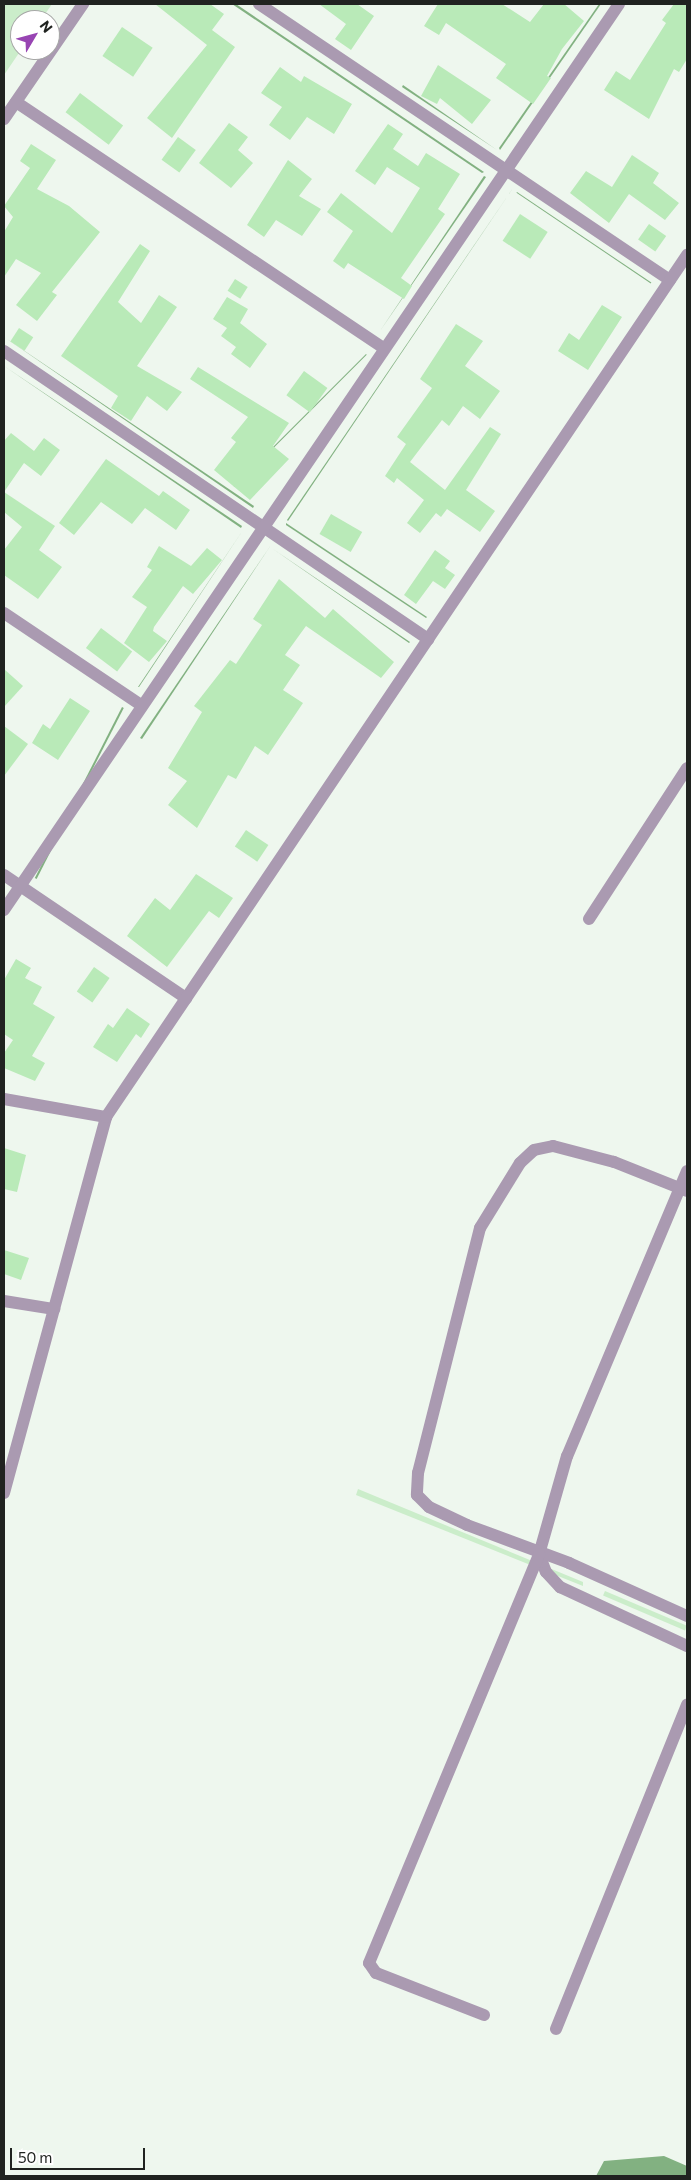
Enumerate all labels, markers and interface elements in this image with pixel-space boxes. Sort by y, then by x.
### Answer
north arrow [10,10,60,60]
text: N [37,17,57,36]
scale bar [12,2138,148,2170]
text: 50 m [18,2148,52,2166]

